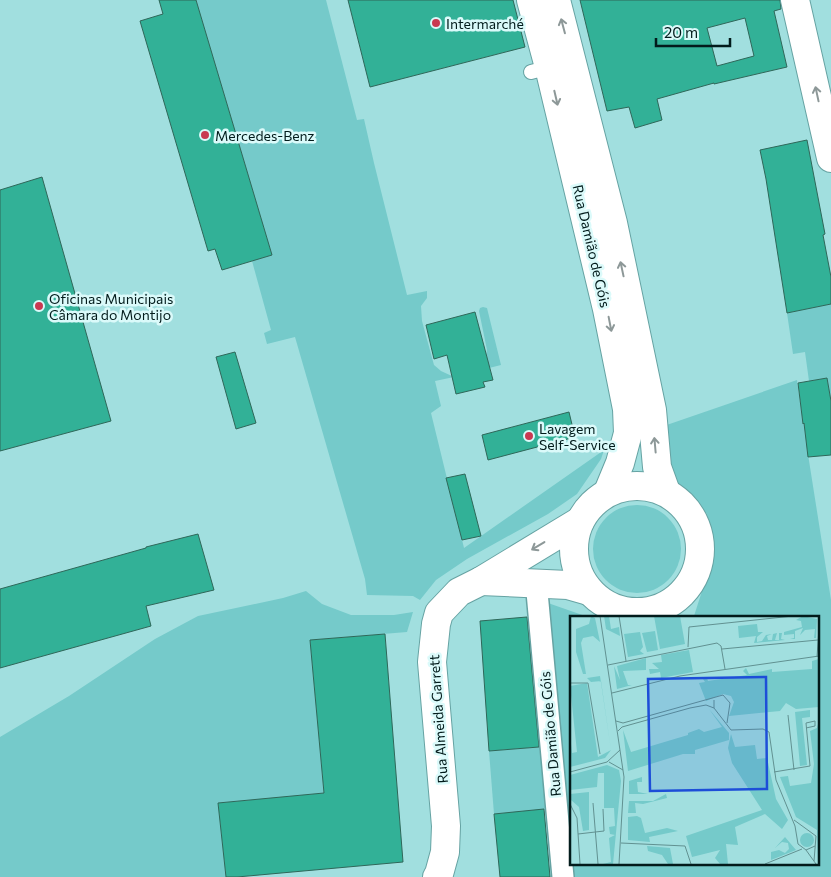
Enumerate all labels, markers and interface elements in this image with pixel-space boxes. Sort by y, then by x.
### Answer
place label: Intermarché [446,15,524,32]
scale bar [656,15,730,47]
marker: Intermarché [430,17,442,29]
one-way arrow [558,18,567,34]
text: 20 m [664,23,698,41]
one-way arrow [812,86,821,102]
one-way arrow [552,90,561,106]
place label: Mercedes-Benz [215,127,315,144]
marker: Mercedes-Benz [199,129,211,141]
street label: Rua Damião de Góis [570,183,614,309]
one-way arrow [617,261,627,277]
place label: Oficinas Municipais Câmara do Montijo [49,290,173,323]
marker: Oficinas Municipais Câmara do Montijo [33,300,45,312]
one-way arrow [605,316,615,332]
place label: Lavagem Self-Service [539,420,616,453]
marker: Lavagem Self-Service [523,430,535,442]
one-way arrow [650,438,660,454]
one-way arrow [532,542,546,552]
inset map [570,616,818,864]
street label: Rua Almeida Garrett [425,654,451,784]
street label: Rua Damião de Góis [536,671,564,797]

